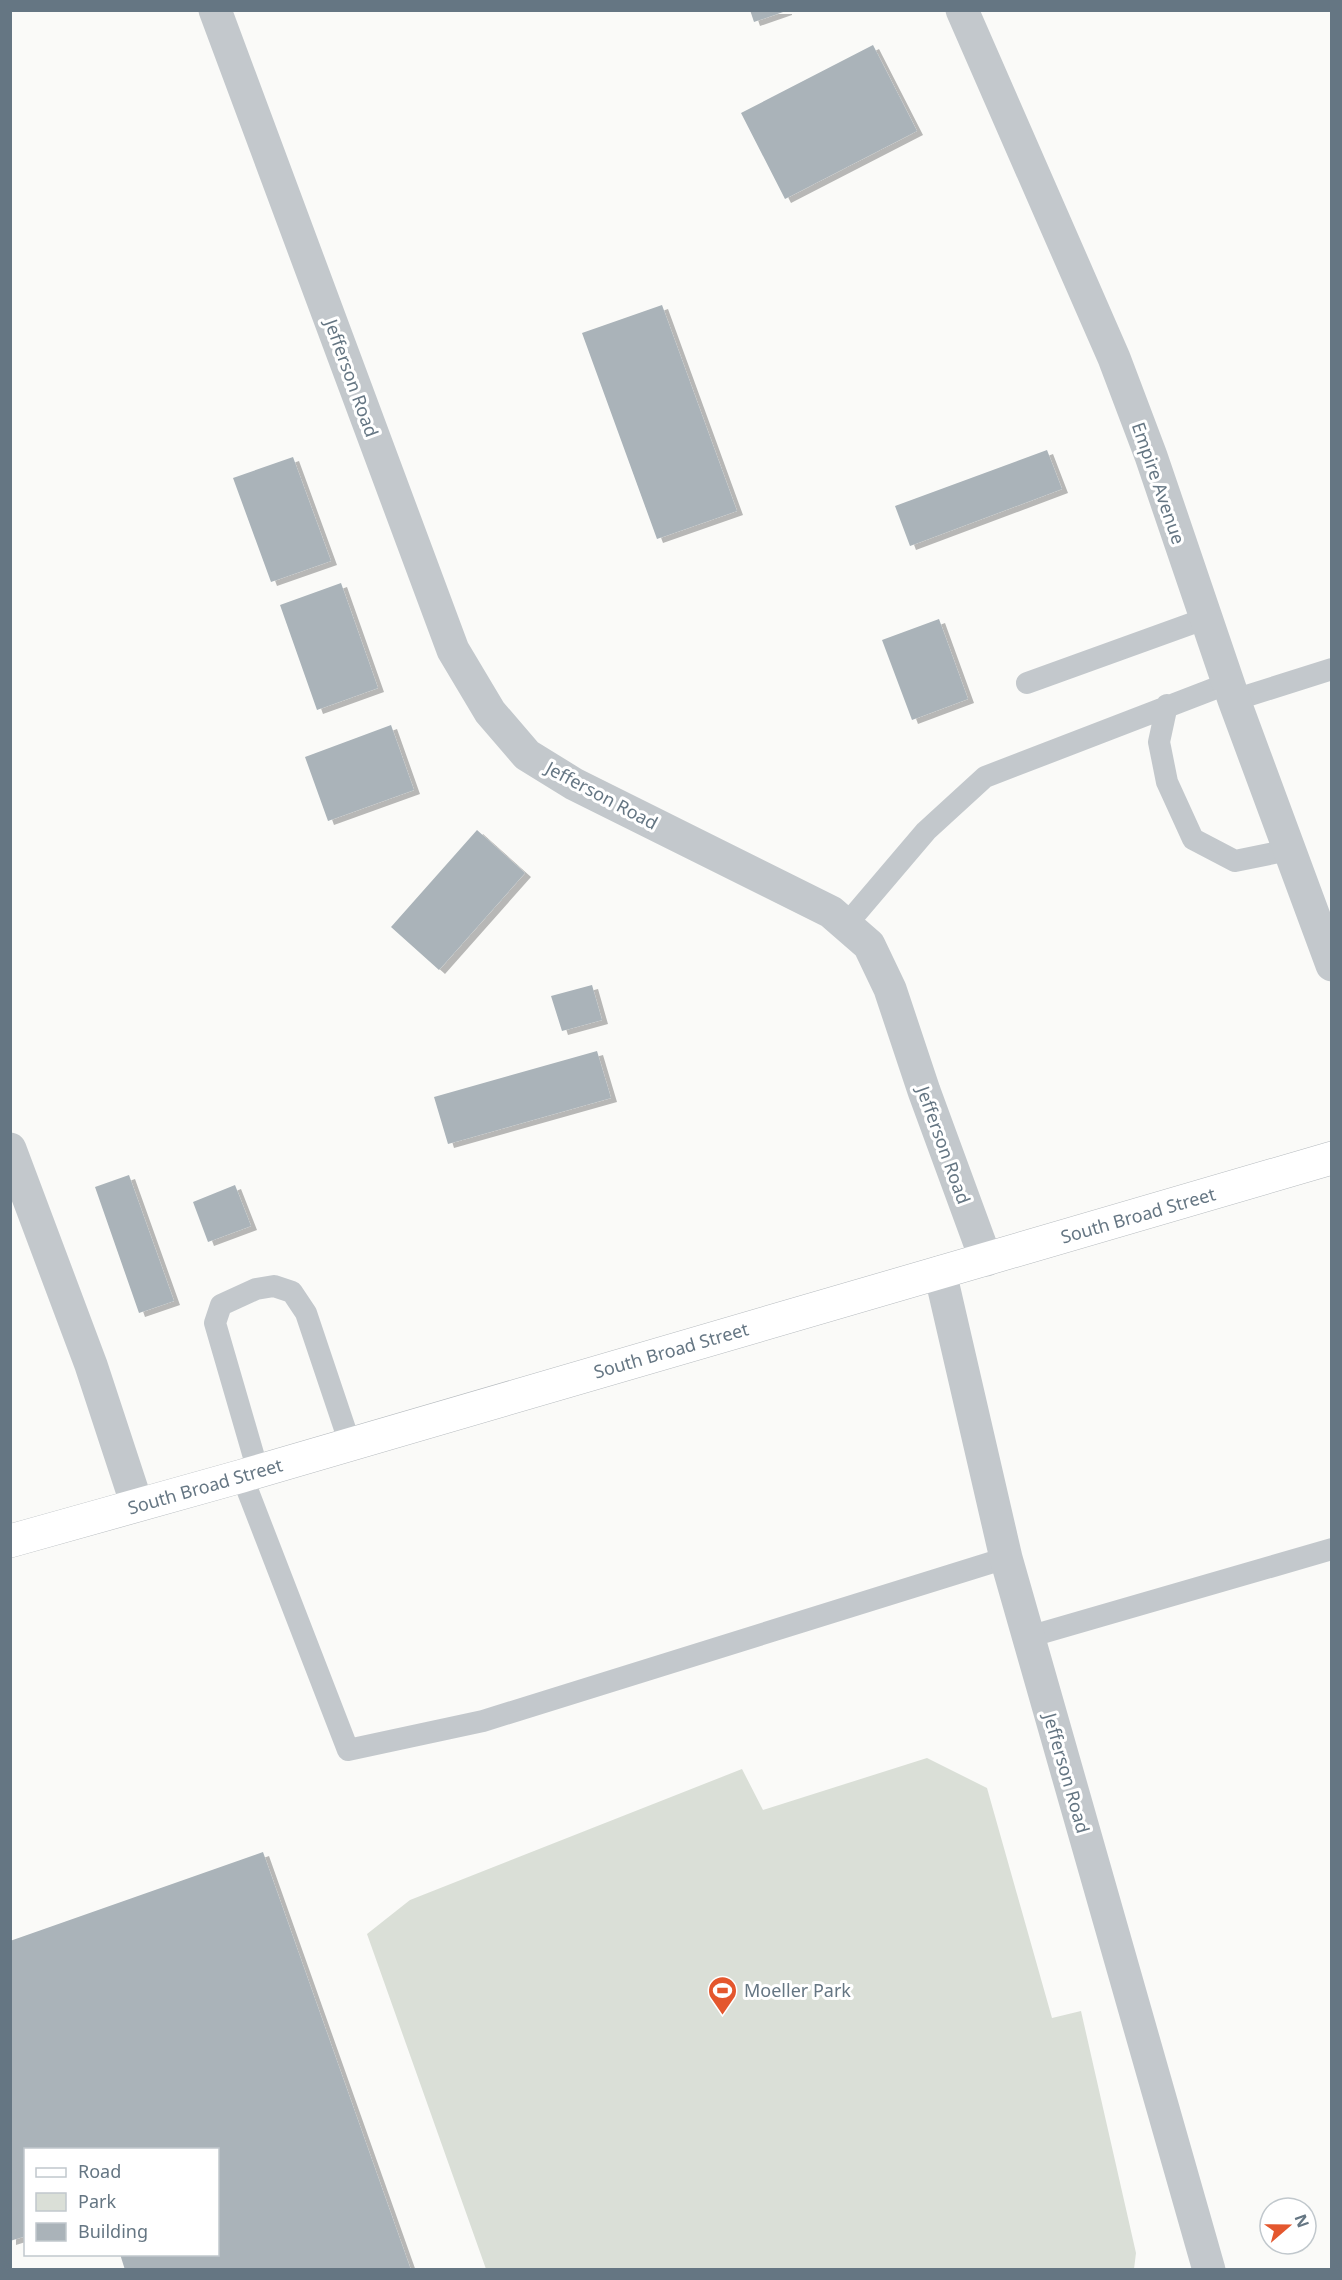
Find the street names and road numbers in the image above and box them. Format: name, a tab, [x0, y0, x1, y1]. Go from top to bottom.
street label: Jefferson Road	[319, 314, 384, 440]
street label: Empire Avenue	[1127, 419, 1191, 547]
street label: Jefferson Road	[540, 754, 662, 835]
street label: Jefferson Road	[911, 1081, 976, 1207]
street label: South Broad Street	[1058, 1181, 1219, 1249]
street label: South Broad Street	[591, 1316, 752, 1384]
street label: South Broad Street	[125, 1452, 286, 1520]
street label: Jefferson Road	[1038, 1708, 1096, 1836]

